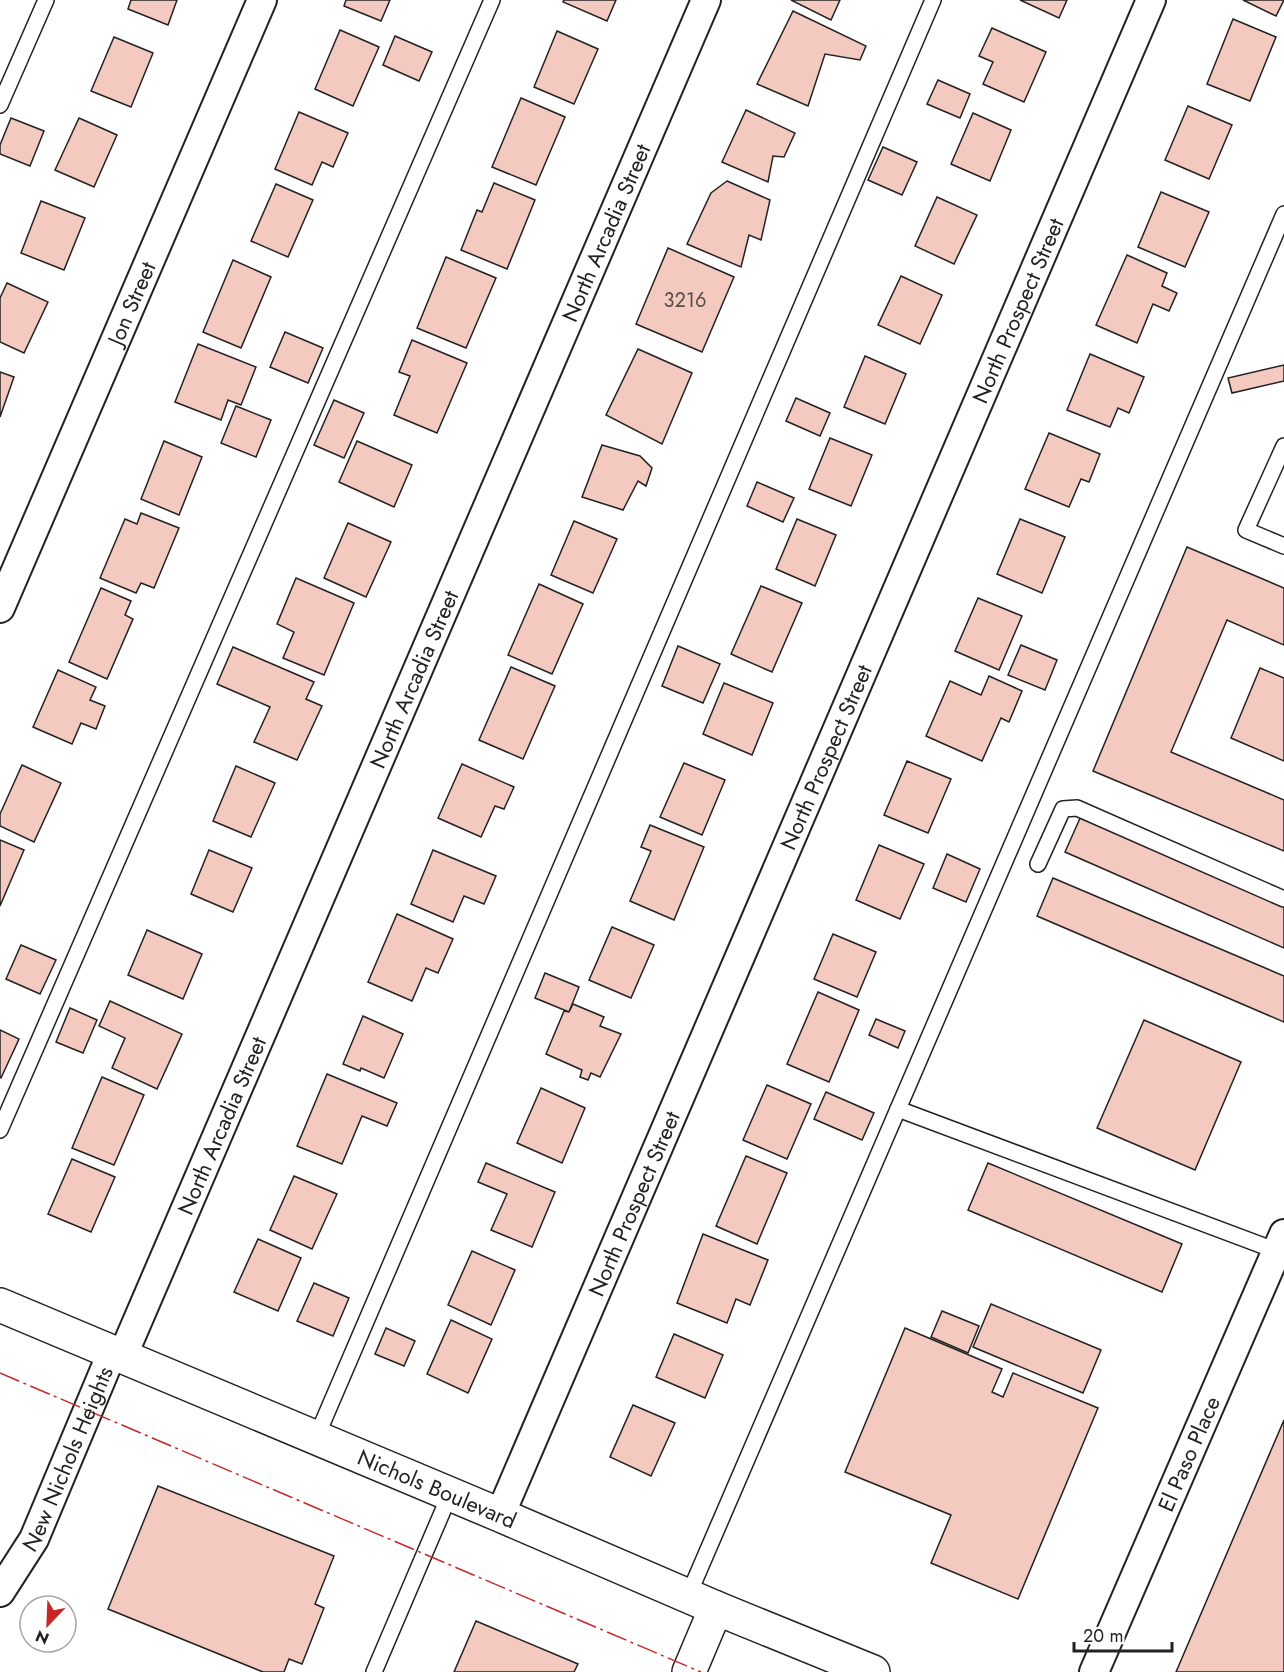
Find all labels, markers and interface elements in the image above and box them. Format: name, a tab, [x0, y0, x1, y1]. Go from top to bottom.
street label: North Arcadia Street	[553, 138, 659, 327]
street label: North Prospect Street	[964, 212, 1072, 408]
street label: Jon Street	[98, 256, 164, 353]
house number: 3216	[664, 286, 706, 315]
street label: North Arcadia Street	[361, 584, 466, 773]
street label: North Prospect Street	[772, 659, 880, 855]
street label: North Arcadia Street	[169, 1031, 274, 1220]
street label: North Prospect Street	[580, 1105, 688, 1301]
street label: New Nichols Heights	[14, 1361, 121, 1558]
street label: El Paso Place	[1150, 1391, 1228, 1516]
street label: Nichols Boulevard	[353, 1441, 522, 1536]
north arrow	[18, 1594, 78, 1654]
scale bar	[1074, 1615, 1172, 1653]
text: 20 m	[1083, 1623, 1123, 1649]
text: N	[32, 1624, 53, 1650]

